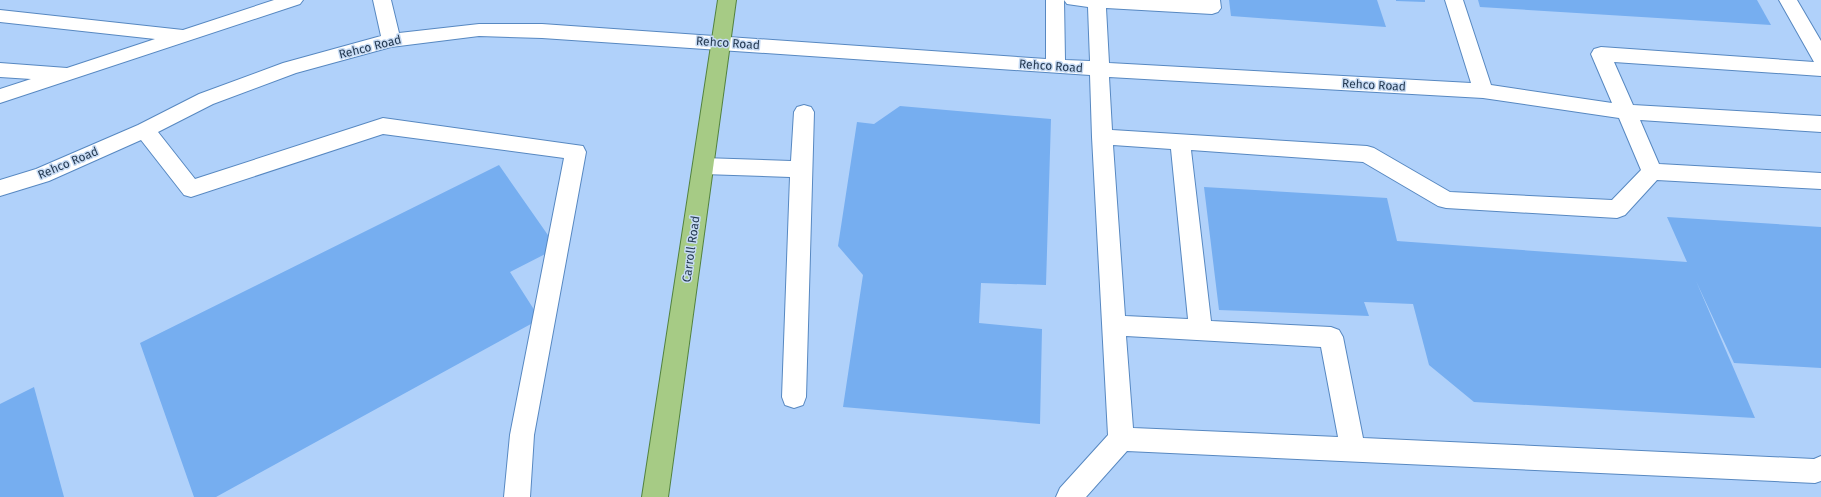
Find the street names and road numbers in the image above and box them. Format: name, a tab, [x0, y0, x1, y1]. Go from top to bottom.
street label: Rehco Road	[337, 32, 403, 62]
street label: Rehco Road	[696, 34, 760, 52]
street label: Rehco Road	[1019, 57, 1083, 75]
street label: Rehco Road	[1342, 76, 1406, 94]
street label: Rehco Road	[36, 144, 100, 182]
street label: Carroll Road	[679, 215, 703, 283]

